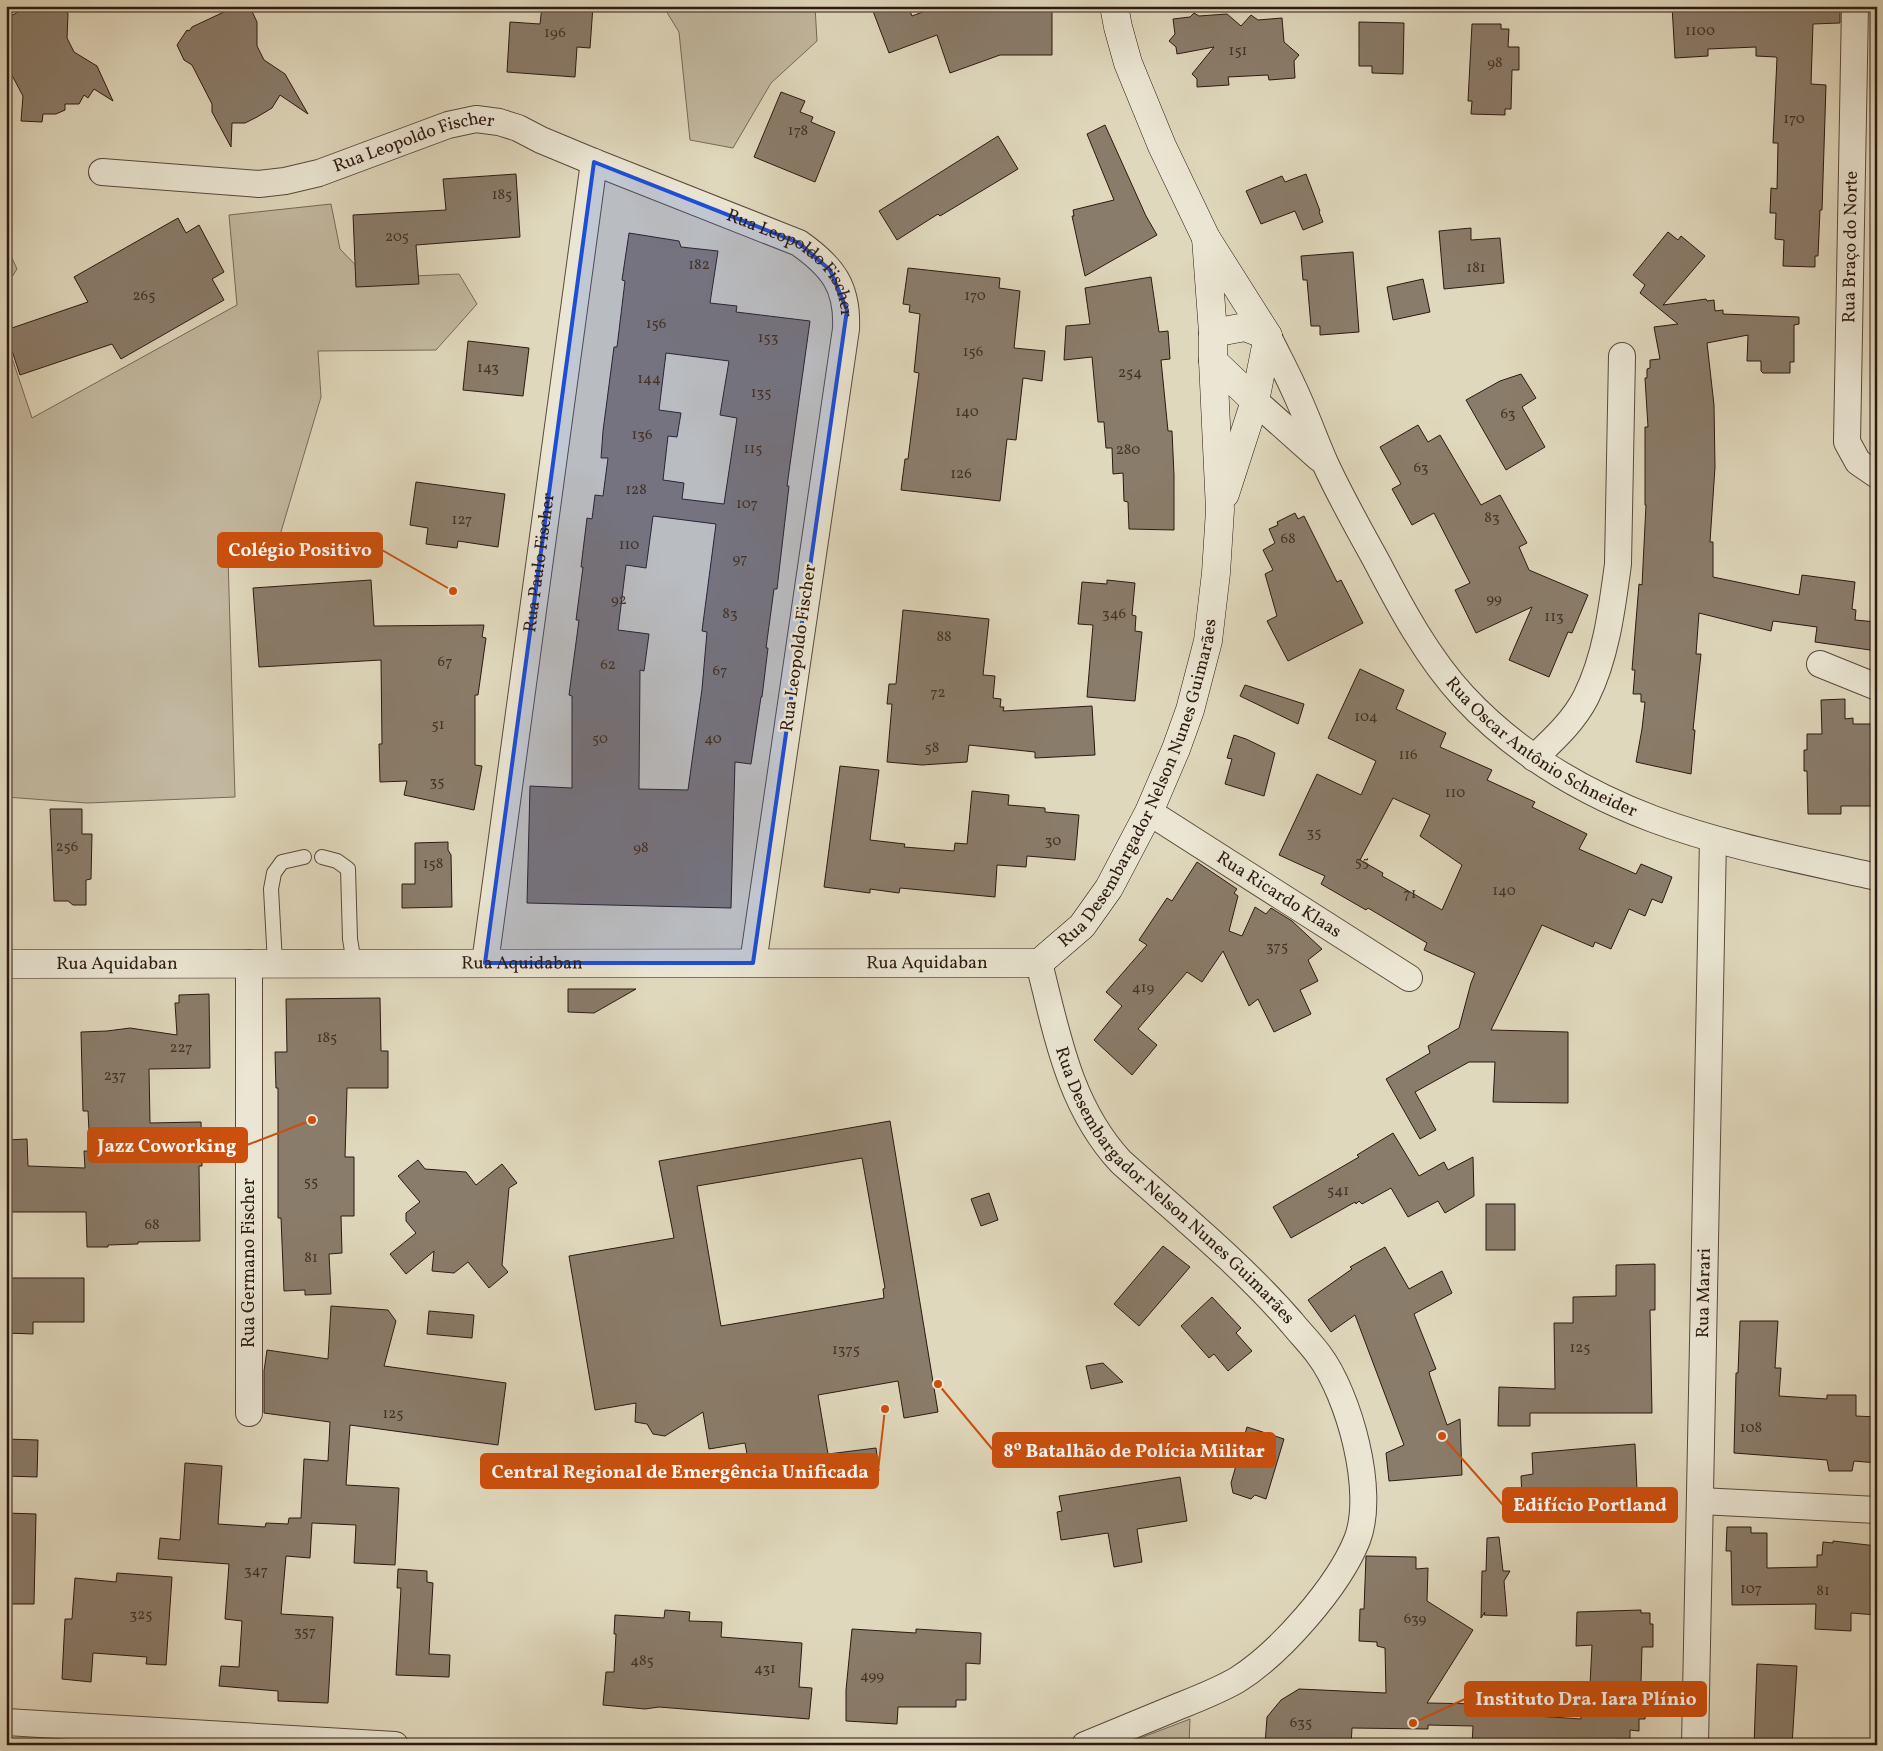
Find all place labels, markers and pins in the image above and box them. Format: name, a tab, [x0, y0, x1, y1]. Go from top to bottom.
callout: Colégio Positivo	[218, 533, 382, 567]
callout: Jazz Coworking	[88, 1128, 247, 1162]
callout: 8º Batalhão de Polícia Militar	[993, 1433, 1275, 1467]
callout: Central Regional de Emergência Unificada	[481, 1454, 878, 1488]
callout: Edifício Portland	[1503, 1488, 1677, 1522]
callout: Instituto Dra. Iara Plínio	[1465, 1682, 1706, 1716]

